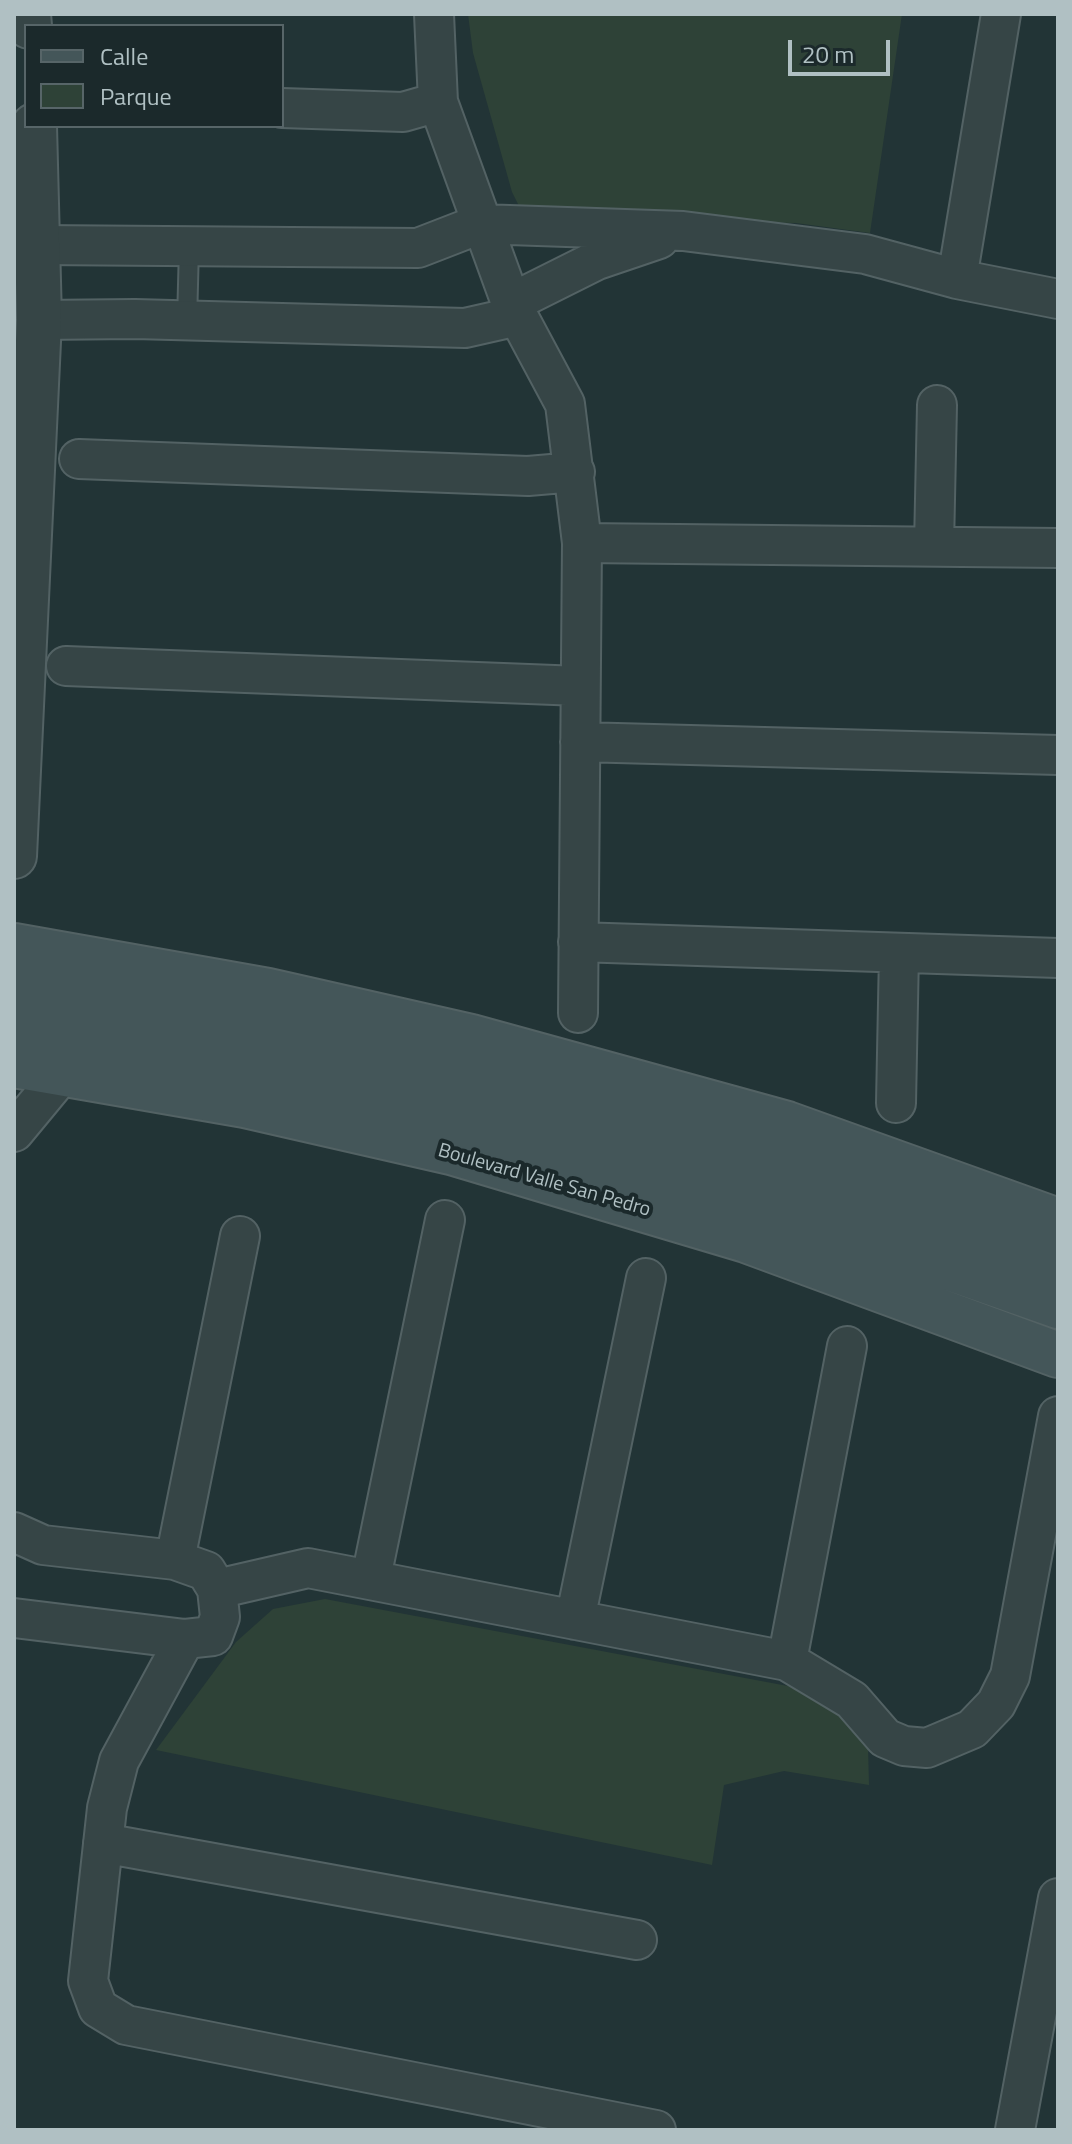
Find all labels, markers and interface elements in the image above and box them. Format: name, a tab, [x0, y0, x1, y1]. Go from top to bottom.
legend	[24, 24, 284, 128]
scale bar	[792, 24, 894, 74]
text: 20 m	[802, 36, 854, 72]
text: Calle	[100, 38, 148, 74]
text: Parque	[100, 78, 172, 114]
street label: Boulevard Valle San Pedro	[435, 1139, 653, 1223]

